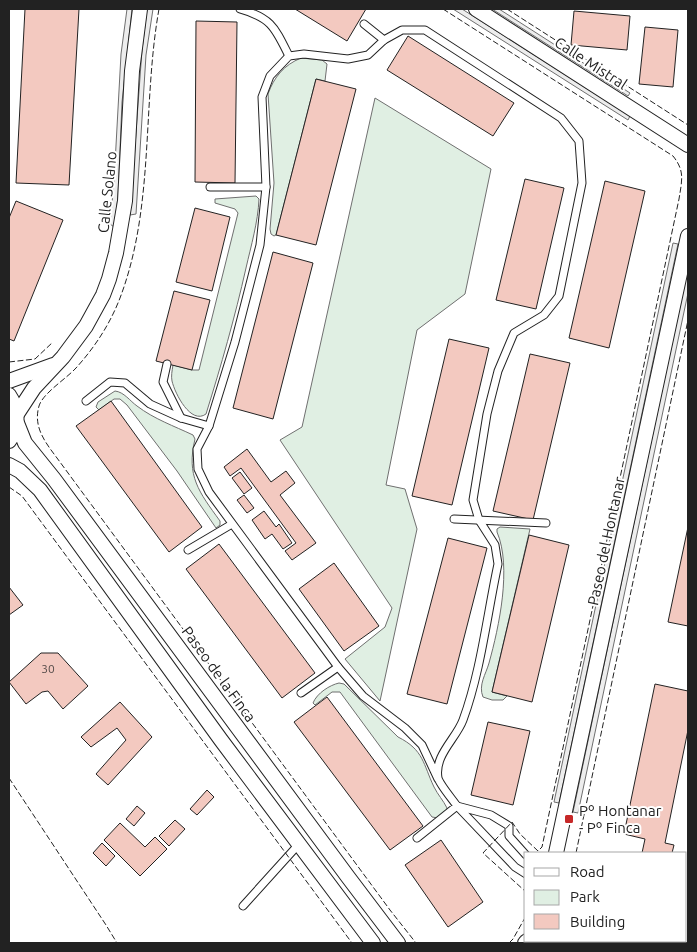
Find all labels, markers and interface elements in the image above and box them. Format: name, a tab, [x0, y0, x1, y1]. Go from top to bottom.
street label: Calle Mistral	[552, 33, 630, 93]
street label: Calle Solano	[94, 150, 120, 234]
street label: Paseo del Hontanar	[584, 475, 628, 607]
street label: Paseo de la Finca	[179, 623, 259, 725]
house number: 30	[41, 662, 55, 675]
place label: Pº Hontanar - Pº Finca	[579, 802, 662, 836]
marker: Pº Hontanar - Pº Finca	[563, 813, 575, 825]
legend	[524, 852, 687, 942]
text: Road	[570, 863, 605, 880]
text: Park	[570, 888, 600, 905]
text: Building	[570, 913, 625, 930]

